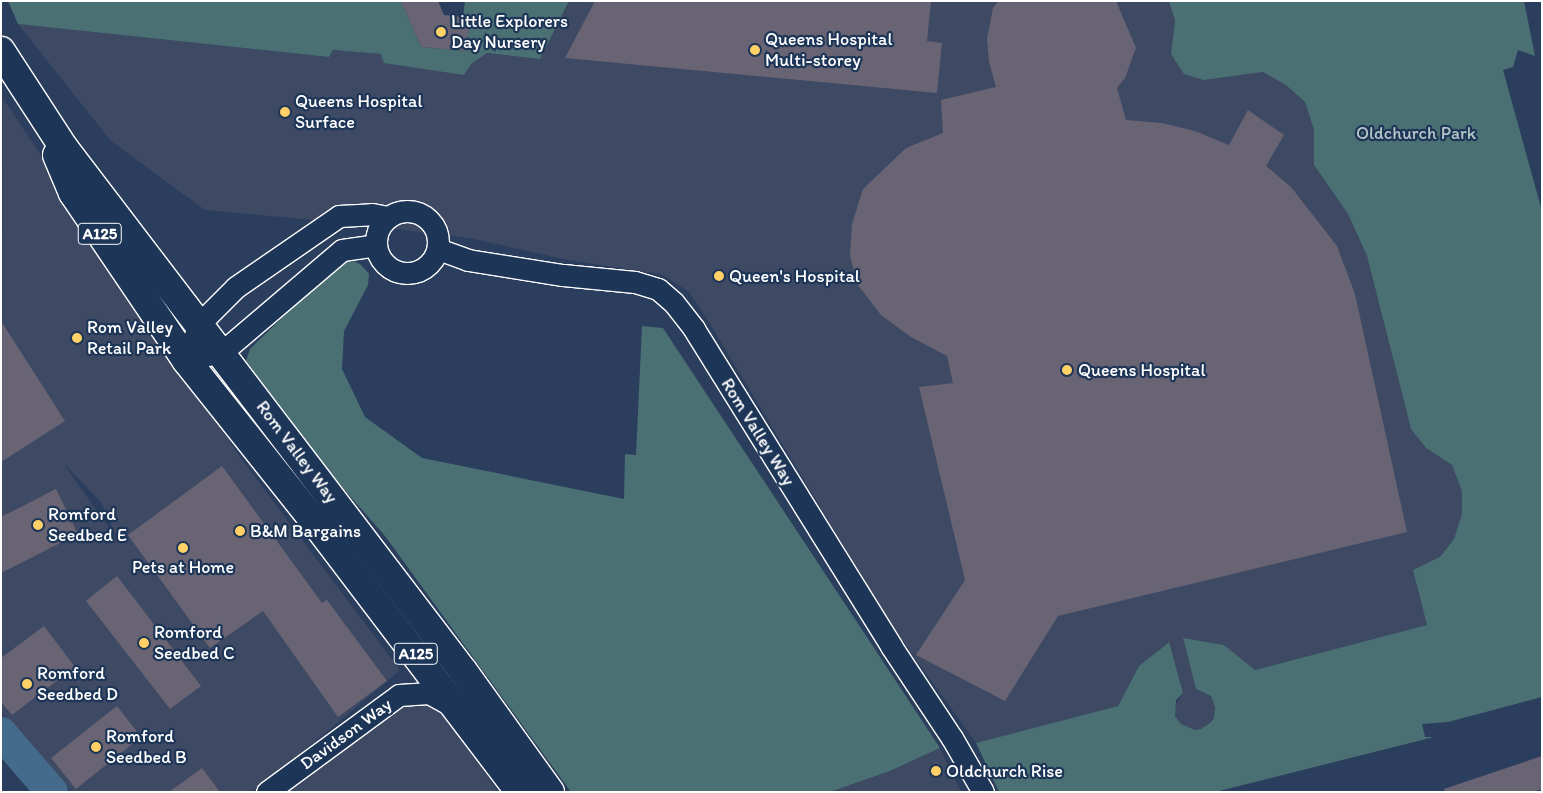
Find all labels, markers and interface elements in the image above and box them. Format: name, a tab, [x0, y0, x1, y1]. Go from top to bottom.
place label: Little Explorers Day Nursery	[451, 11, 568, 54]
marker: Little Explorers Day Nursery	[435, 26, 447, 38]
place label: Queens Hospital Multi-storey	[765, 29, 892, 72]
marker: Queens Hospital Multi-storey	[749, 44, 761, 56]
place label: Queens Hospital Surface	[295, 91, 422, 134]
marker: Queens Hospital Surface	[279, 106, 291, 118]
park label: Oldchurch Park	[1356, 122, 1476, 144]
road number: A125	[78, 220, 122, 248]
place label: Queen's Hospital	[729, 265, 859, 287]
marker: Queen's Hospital	[713, 270, 725, 282]
place label: Rom Valley Retail Park	[87, 317, 173, 359]
marker: Rom Valley Retail Park	[71, 332, 83, 344]
place label: Queens Hospital	[1078, 359, 1205, 381]
marker: Queens Hospital	[1060, 363, 1074, 377]
street label: Rom Valley Way	[716, 374, 800, 490]
street label: Rom Valley Way	[252, 397, 342, 507]
place label: Romford Seedbed E	[48, 504, 127, 546]
marker: Romford Seedbed E	[32, 519, 44, 531]
place label: B&M Bargains	[250, 520, 361, 542]
marker: B&M Bargains	[234, 525, 246, 537]
marker: Pets at Home	[177, 542, 189, 554]
place label: Pets at Home	[132, 556, 234, 578]
place label: Romford Seedbed C	[154, 622, 235, 664]
marker: Romford Seedbed C	[138, 637, 150, 649]
road number: A125	[394, 641, 438, 668]
place label: Romford Seedbed D	[37, 663, 118, 706]
marker: Romford Seedbed D	[21, 678, 33, 690]
street label: Davidson Way	[296, 694, 396, 774]
place label: Romford Seedbed B	[106, 726, 187, 769]
marker: Romford Seedbed B	[90, 741, 102, 753]
place label: Oldchurch Rise	[946, 760, 1063, 782]
marker: Oldchurch Rise	[930, 765, 942, 777]

